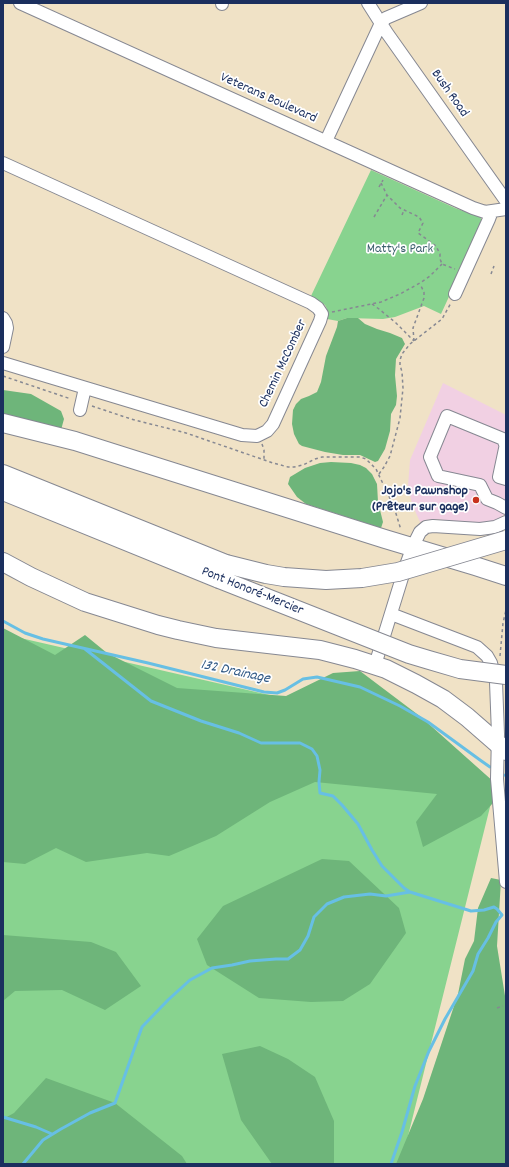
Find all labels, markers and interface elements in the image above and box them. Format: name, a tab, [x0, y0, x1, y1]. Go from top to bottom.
street label: Bush Road	[427, 67, 471, 121]
street label: Veterans Boulevard	[217, 70, 319, 128]
park label: Matty's Park	[367, 242, 433, 258]
street label: Chemin McComber	[256, 317, 312, 411]
place label: Jojo's Pawnshop (Prêteur sur gage)	[372, 484, 468, 516]
marker: Jojo's Pawnshop (Prêteur sur gage)	[471, 495, 481, 505]
street label: Pont Honoré-Mercier	[198, 564, 306, 620]
water label: 132 Drainage	[199, 657, 271, 689]

